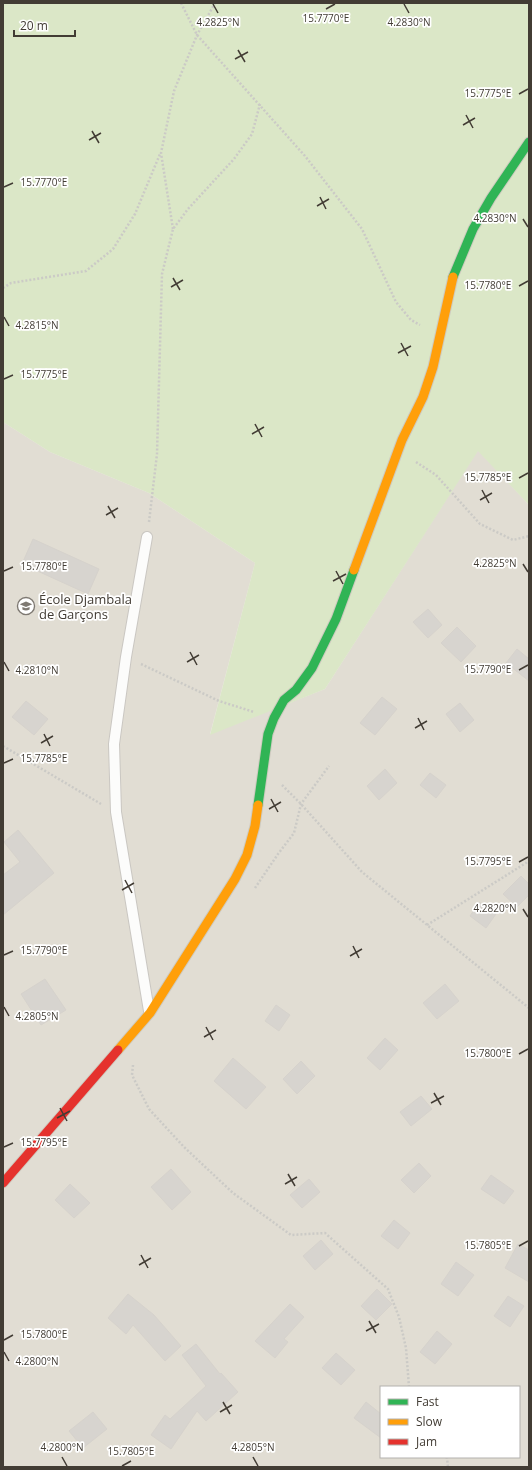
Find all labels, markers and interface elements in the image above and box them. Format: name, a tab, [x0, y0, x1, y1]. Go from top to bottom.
text: 15.7770°E	[303, 11, 349, 25]
scale bar	[14, 12, 75, 38]
text: 4.2825°N	[196, 15, 240, 29]
text: 4.2830°N	[387, 15, 431, 29]
text: 20 m	[20, 17, 48, 34]
text: 15.7775°E	[465, 86, 511, 100]
text: 15.7770°E	[21, 175, 67, 189]
text: 4.2830°N	[473, 211, 517, 225]
text: 15.7780°E	[465, 278, 511, 292]
text: 4.2815°N	[15, 318, 59, 332]
text: 15.7775°E	[21, 367, 67, 381]
text: 15.7785°E	[465, 470, 511, 484]
text: 4.2825°N	[473, 556, 517, 570]
text: 15.7780°E	[21, 559, 67, 573]
place label: École Djambala de Garçons	[39, 590, 132, 623]
school or university icon: École Djambala de Garçons	[16, 596, 36, 616]
text: 15.7790°E	[465, 662, 511, 676]
text: 4.2810°N	[15, 663, 59, 677]
text: 15.7785°E	[21, 751, 67, 765]
text: 15.7795°E	[465, 854, 511, 868]
text: 4.2820°N	[473, 901, 517, 915]
text: 15.7790°E	[21, 943, 67, 957]
text: 4.2805°N	[15, 1009, 59, 1023]
text: 15.7800°E	[465, 1046, 511, 1060]
text: 15.7795°E	[21, 1135, 67, 1149]
text: 15.7805°E	[465, 1238, 511, 1252]
text: 15.7800°E	[21, 1327, 67, 1341]
text: 4.2800°N	[15, 1354, 59, 1368]
legend	[380, 1386, 520, 1458]
text: Fast	[416, 1393, 439, 1410]
text: Slow	[416, 1413, 443, 1430]
text: Jam	[415, 1433, 437, 1450]
text: 4.2800°N	[40, 1440, 84, 1454]
text: 4.2805°N	[231, 1440, 275, 1454]
text: 15.7805°E	[108, 1444, 154, 1458]

